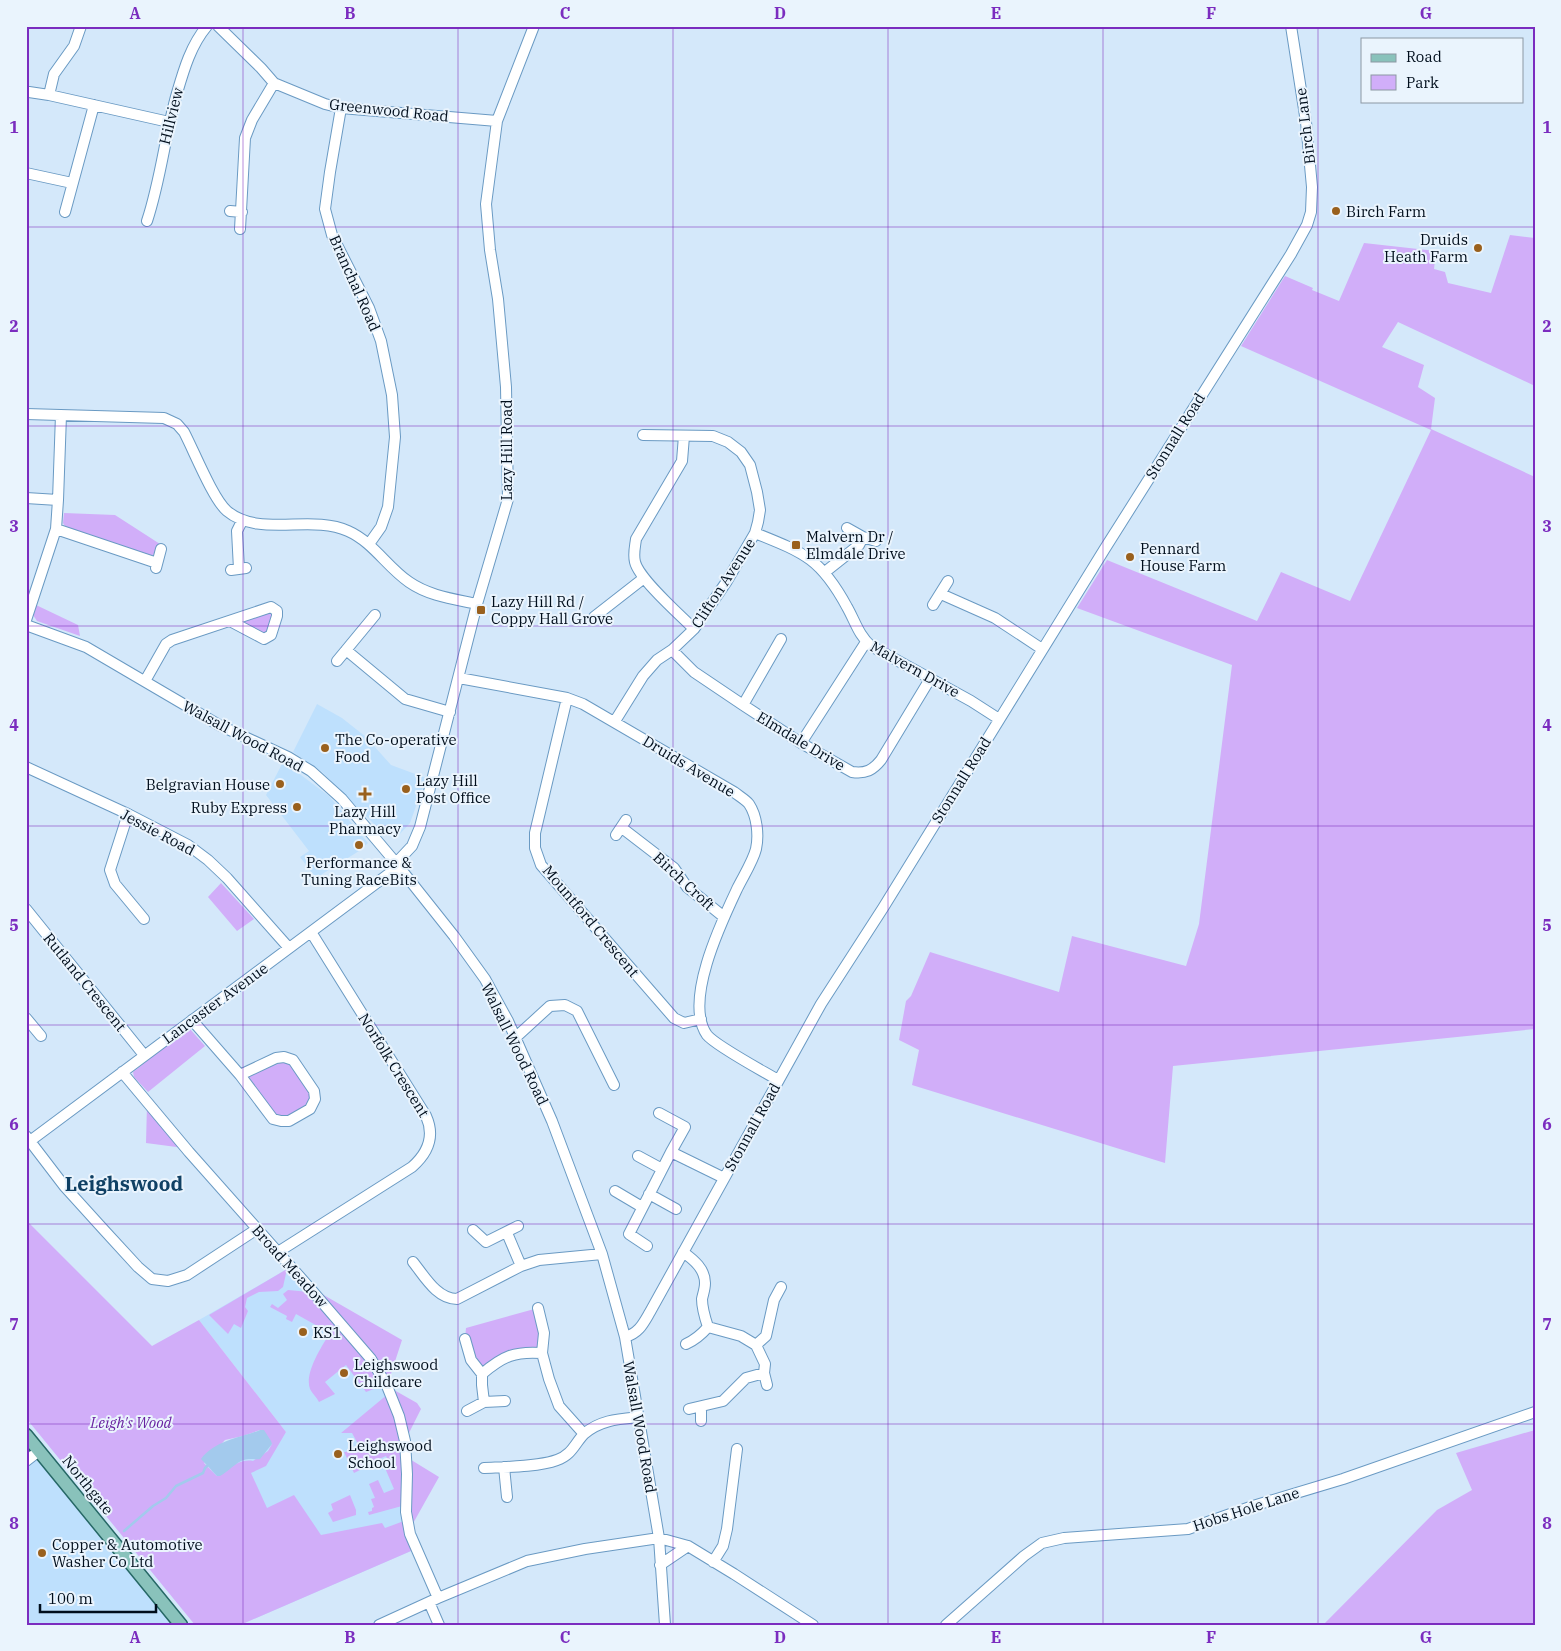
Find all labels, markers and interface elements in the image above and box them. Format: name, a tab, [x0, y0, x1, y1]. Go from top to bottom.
text: A	[129, 3, 141, 23]
text: B	[344, 3, 356, 23]
text: C	[560, 3, 570, 23]
text: D	[774, 3, 786, 23]
text: E	[991, 3, 1001, 23]
text: F	[1206, 3, 1216, 23]
text: G	[1420, 3, 1432, 23]
legend	[1361, 38, 1524, 102]
text: Road	[1406, 47, 1442, 66]
text: Park	[1406, 73, 1439, 92]
street label: Hillview	[155, 85, 187, 146]
street label: Birch Lane	[1291, 87, 1319, 165]
street label: Greenwood Road	[328, 94, 450, 126]
text: 1	[9, 117, 19, 137]
text: 1	[1542, 117, 1552, 137]
place label: Birch Farm	[1346, 202, 1426, 221]
marker: Birch Farm	[1330, 205, 1342, 217]
place label: Druids Heath Farm	[1384, 230, 1468, 266]
street label: Branchal Road	[325, 232, 385, 334]
marker: Druids Heath Farm	[1472, 242, 1484, 254]
text: 2	[9, 316, 19, 336]
text: 2	[1542, 316, 1552, 336]
street label: Stonnall Road	[1141, 389, 1209, 483]
street label: Lazy Hill Road	[497, 400, 516, 501]
text: 3	[9, 516, 19, 536]
text: 3	[1542, 516, 1552, 536]
place label: Malvern Dr / Elmdale Drive	[806, 527, 906, 563]
street label: Clifton Avenue	[687, 534, 759, 632]
marker: Malvern Dr / Elmdale Drive	[790, 539, 802, 551]
place label: Pennard House Farm	[1140, 539, 1226, 575]
marker: Pennard House Farm	[1124, 551, 1136, 563]
place label: Lazy Hill Rd / Coppy Hall Grove	[491, 592, 613, 628]
marker: Lazy Hill Rd / Coppy Hall Grove	[475, 604, 487, 616]
street label: Malvern Drive	[867, 637, 963, 701]
street label: Walsall Wood Road	[179, 696, 307, 776]
street label: Elmdale Drive	[753, 707, 849, 775]
text: 4	[9, 715, 19, 735]
text: 4	[1542, 715, 1552, 735]
place label: The Co-operative Food	[335, 730, 457, 766]
street label: Druids Avenue	[639, 731, 739, 801]
street label: Stonnall Road	[927, 733, 995, 827]
marker: The Co-operative Food	[319, 742, 331, 754]
place label: Lazy Hill Post Office	[416, 771, 491, 807]
place label: Belgravian House	[146, 775, 270, 794]
marker: Belgravian House	[274, 778, 286, 790]
marker: Lazy Hill Post Office	[400, 783, 412, 795]
marker: Lazy Hill Pharmacy	[359, 788, 371, 800]
place label: Ruby Express	[191, 798, 287, 817]
marker: Ruby Express	[291, 801, 303, 813]
place label: Lazy Hill Pharmacy	[329, 802, 401, 838]
street label: Jessie Road	[118, 805, 198, 859]
marker: Performance & Tuning RaceBits	[353, 839, 365, 851]
street label: Birch Croft	[649, 848, 719, 914]
place label: Performance & Tuning RaceBits	[301, 853, 417, 889]
street label: Mountford Crescent	[539, 861, 643, 981]
text: 5	[9, 915, 19, 935]
text: 5	[1542, 915, 1552, 935]
street label: Rutland Crescent	[39, 929, 131, 1035]
street label: Lancaster Avenue	[158, 958, 272, 1048]
street label: Walsall Wood Road	[477, 980, 553, 1108]
street label: Norfolk Crescent	[354, 1009, 434, 1121]
street label: Stonnall Road	[720, 1079, 784, 1175]
text: 6	[9, 1114, 19, 1134]
text: 6	[1542, 1114, 1552, 1134]
district label: Leighswood	[65, 1170, 184, 1197]
street label: Broad Meadow	[248, 1221, 332, 1312]
text: 7	[9, 1314, 19, 1334]
text: 7	[1542, 1314, 1552, 1334]
place label: KS1	[313, 1323, 341, 1342]
marker: KS1	[297, 1326, 309, 1338]
place label: Leighswood Childcare	[354, 1355, 438, 1391]
street label: Walsall Wood Road	[619, 1359, 661, 1495]
marker: Leighswood Childcare	[338, 1367, 350, 1379]
park label: Leigh's Wood	[89, 1413, 173, 1432]
place label: Leighswood School	[348, 1436, 432, 1472]
marker: Leighswood School	[332, 1448, 344, 1460]
street label: Northgate	[58, 1451, 118, 1519]
street label: Hobs Hole Lane	[1190, 1483, 1302, 1535]
text: 8	[9, 1513, 19, 1533]
text: 8	[1542, 1513, 1552, 1533]
place label: Copper & Automotive Washer Co Ltd	[52, 1535, 203, 1571]
marker: Copper & Automotive Washer Co Ltd	[36, 1547, 48, 1559]
scale bar	[40, 1581, 156, 1613]
text: 100 m	[48, 1589, 93, 1608]
text: A	[129, 1627, 141, 1647]
text: B	[344, 1627, 356, 1647]
text: C	[560, 1627, 570, 1647]
text: D	[774, 1627, 786, 1647]
text: E	[991, 1627, 1001, 1647]
text: F	[1206, 1627, 1216, 1647]
text: G	[1420, 1627, 1432, 1647]

